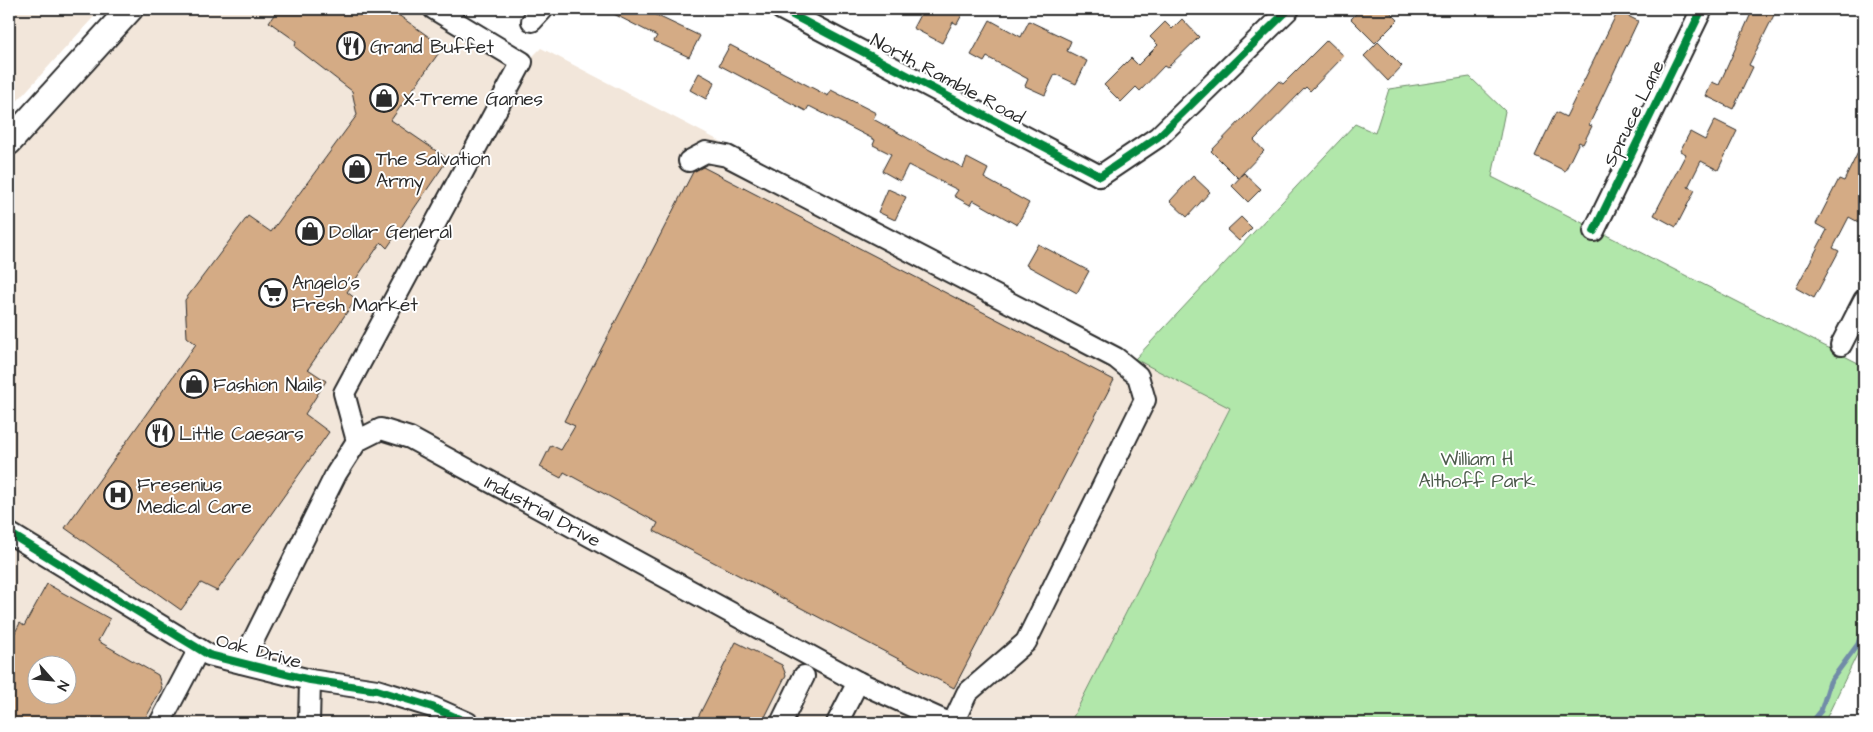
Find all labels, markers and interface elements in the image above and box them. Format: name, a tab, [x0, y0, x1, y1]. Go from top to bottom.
street label: North Ramble Road	[865, 27, 1029, 131]
restaurant icon: Grand Buffet	[336, 31, 366, 61]
place label: Grand Buffet	[370, 34, 494, 61]
street label: Spruce Lane	[1597, 56, 1672, 171]
shop icon: X-Treme Games	[369, 83, 399, 113]
place label: X-Treme Games	[403, 86, 543, 113]
place label: The Salvation Army	[376, 146, 490, 196]
shop icon: The Salvation Army	[342, 154, 372, 184]
shop icon: Dollar General	[295, 216, 325, 246]
place label: Dollar General	[329, 219, 452, 246]
place label: Angelo's Fresh Market	[292, 270, 418, 319]
supermarket icon: Angelo's Fresh Market	[258, 278, 288, 308]
shop icon: Fashion Nails	[179, 369, 209, 399]
place label: Fashion Nails	[213, 372, 322, 399]
restaurant icon: Little Caesars	[145, 418, 175, 448]
place label: Little Caesars	[179, 421, 304, 448]
park label: William H Althoff Park	[1418, 446, 1536, 495]
street label: Industrial Drive	[480, 469, 605, 554]
place label: Fresenius Medical Care	[137, 472, 252, 521]
hospital icon: Fresenius Medical Care	[103, 480, 133, 510]
street label: Oak Drive	[213, 627, 304, 676]
north arrow	[28, 654, 78, 704]
text: N	[52, 677, 74, 694]

